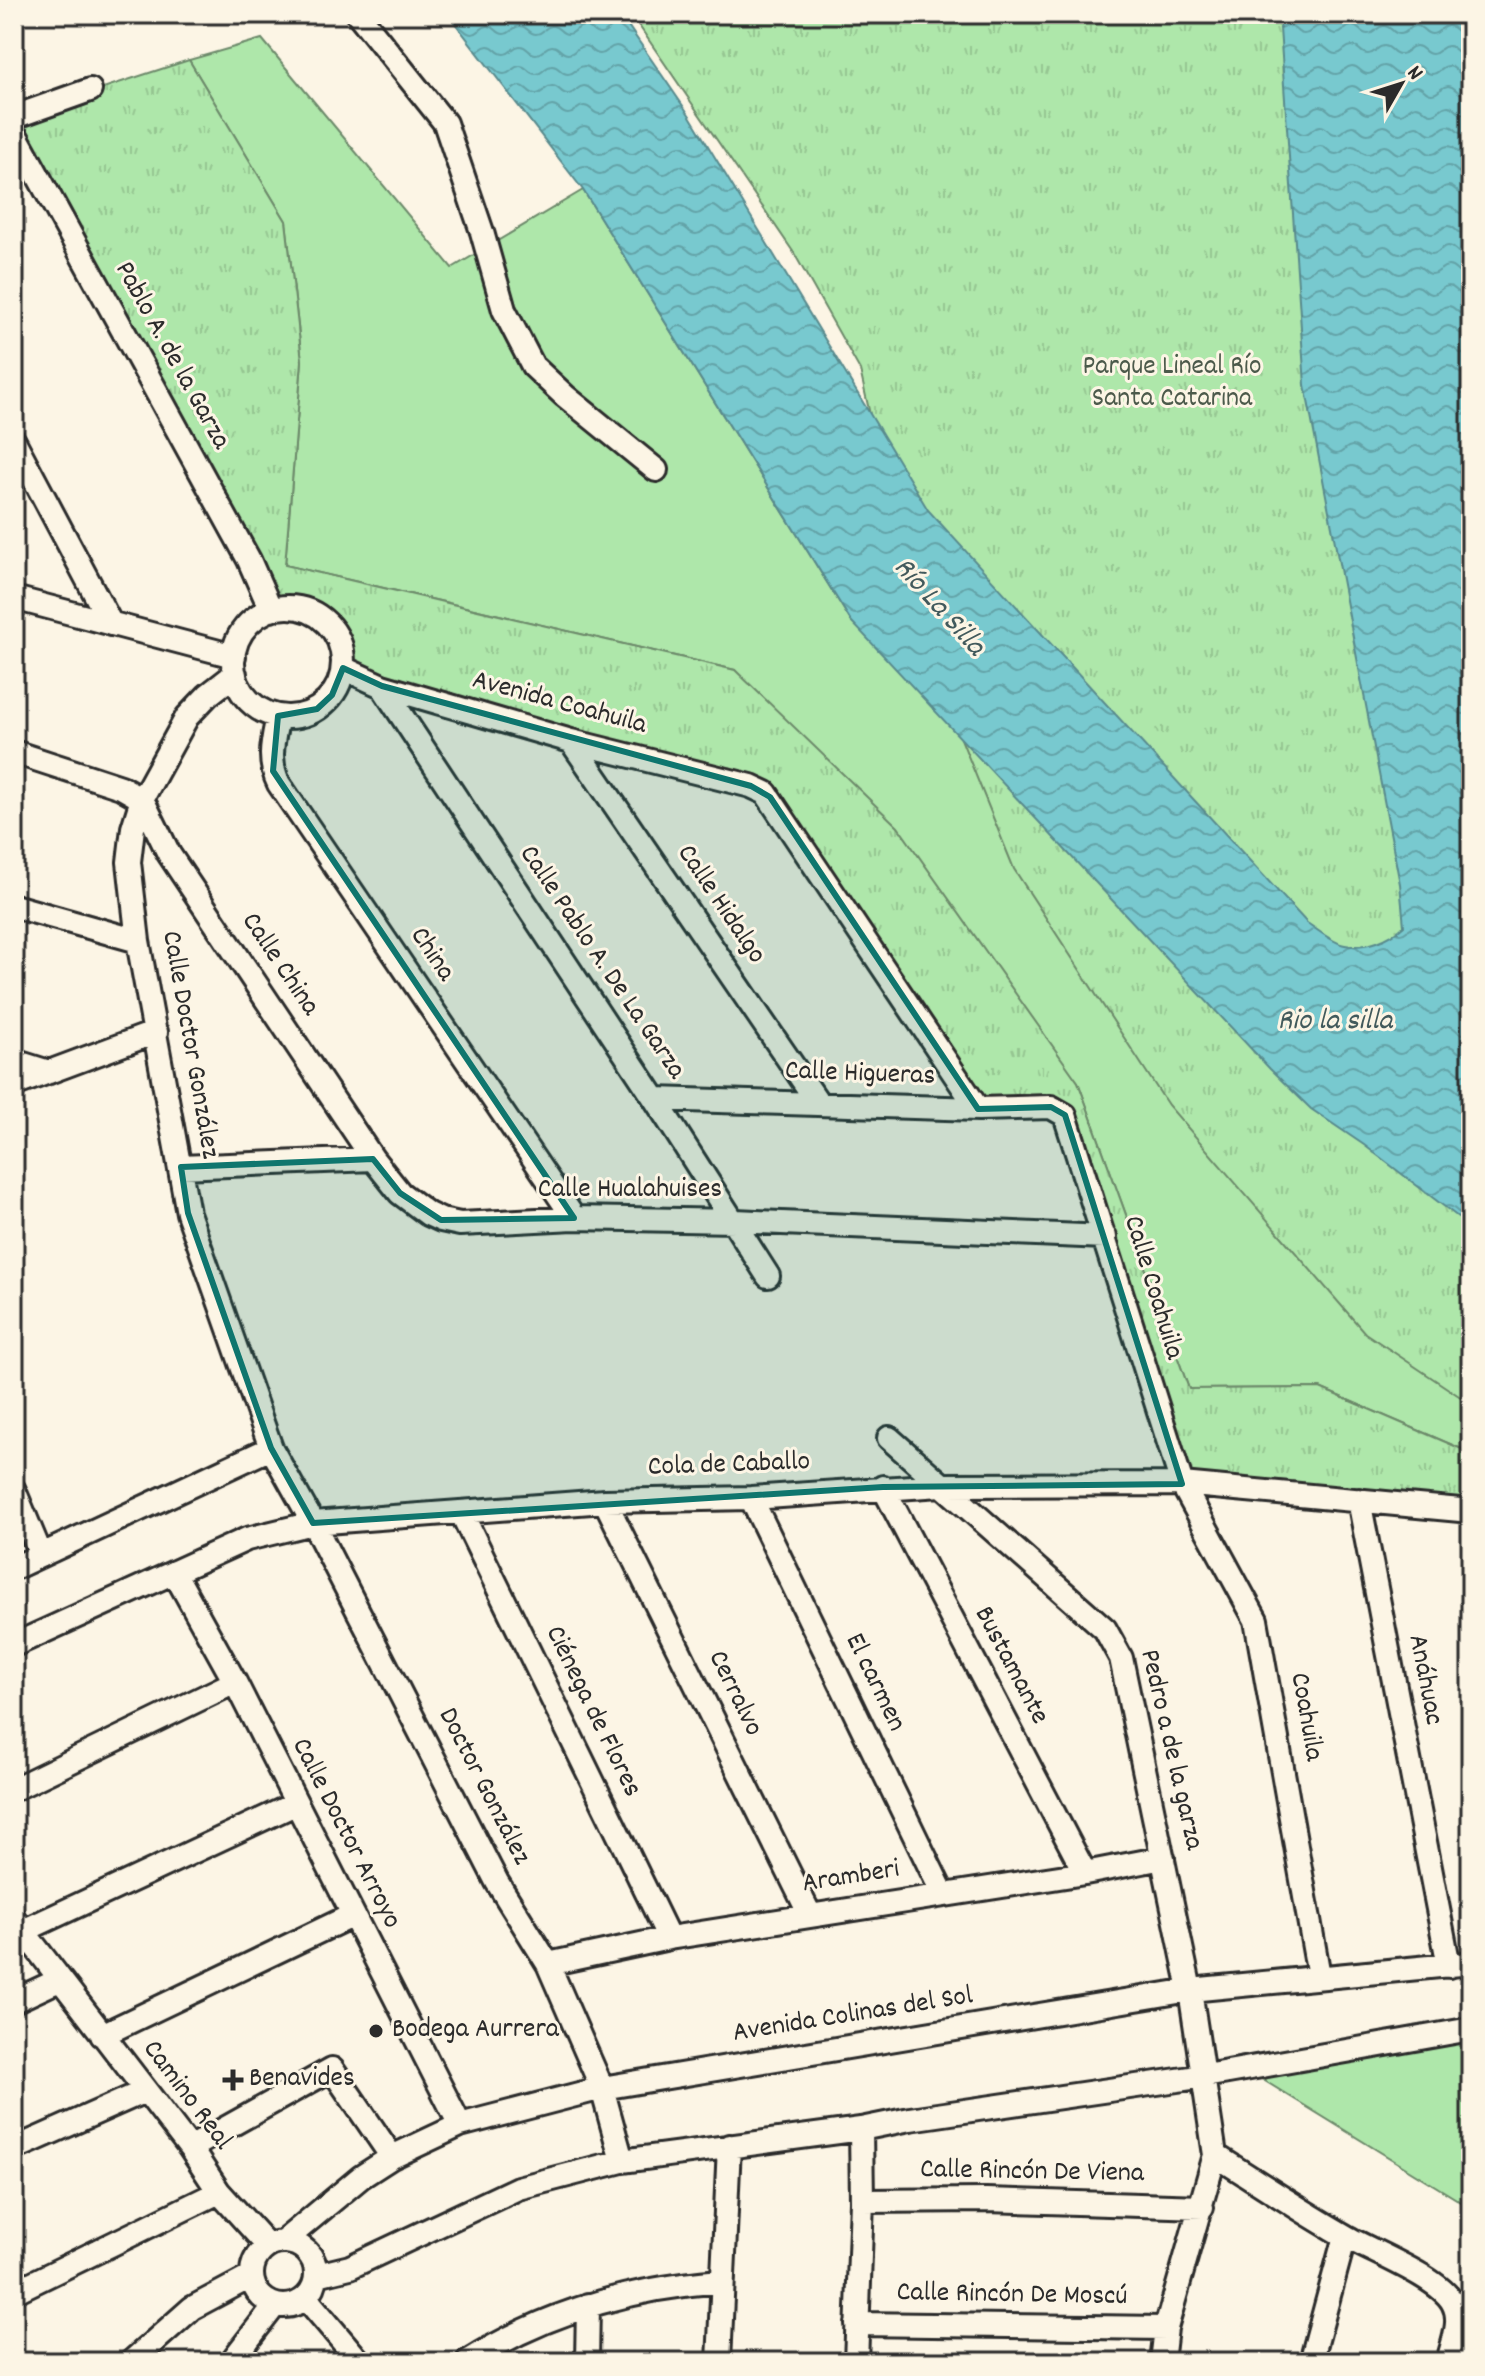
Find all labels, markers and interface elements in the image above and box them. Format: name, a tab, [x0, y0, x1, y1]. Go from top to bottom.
north arrow	[1361, 44, 1441, 124]
text: N	[1398, 60, 1429, 88]
street label: Pablo A. de la Garza	[103, 255, 240, 458]
park label: Parque Lineal Río Santa Catarina	[1083, 348, 1261, 420]
water label: Río La Silla	[882, 549, 996, 669]
street label: Avenida Coahuila	[467, 661, 652, 747]
street label: Calle Hidalgo	[665, 837, 775, 973]
street label: Calle Pablo A. De La Garza	[508, 838, 695, 1089]
street label: Calle China	[230, 905, 329, 1025]
street label: China	[398, 920, 464, 991]
street label: Calle Doctor González	[149, 928, 229, 1162]
water label: Rio la silla	[1278, 1001, 1394, 1044]
street label: Calle Higueras	[784, 1052, 936, 1098]
street label: Calle Hualahuises	[538, 1171, 722, 1211]
street label: Calle Coahuila	[1111, 1211, 1193, 1366]
street label: Cola de Caballo	[647, 1443, 811, 1489]
street label: Bustamante	[962, 1600, 1058, 1732]
street label: Ciénega de Flores	[533, 1620, 651, 1804]
street label: El carmen	[833, 1627, 915, 1739]
street label: Anáhuac	[1396, 1631, 1452, 1729]
street label: Cerralvo	[696, 1644, 772, 1744]
street label: Pedro a de la garza	[1127, 1646, 1213, 1855]
street label: Coahuila	[1278, 1670, 1333, 1765]
street label: Doctor González	[426, 1702, 540, 1873]
street label: Calle Doctor Arroyo	[280, 1732, 410, 1936]
street label: Aramberi	[799, 1851, 903, 1905]
street label: Avenida Colinas del Sol	[730, 1977, 976, 2055]
place label: Bodega Aurrera	[392, 2011, 560, 2051]
marker: Bodega Aurrera	[367, 2022, 385, 2040]
street label: Camino Real	[131, 2032, 241, 2160]
place label: Benavides	[249, 2060, 355, 2100]
marker: Benavides	[224, 2071, 242, 2089]
street label: Calle Rincón De Viena	[920, 2151, 1145, 2195]
street label: Calle Rincón De Moscú	[896, 2274, 1128, 2318]

